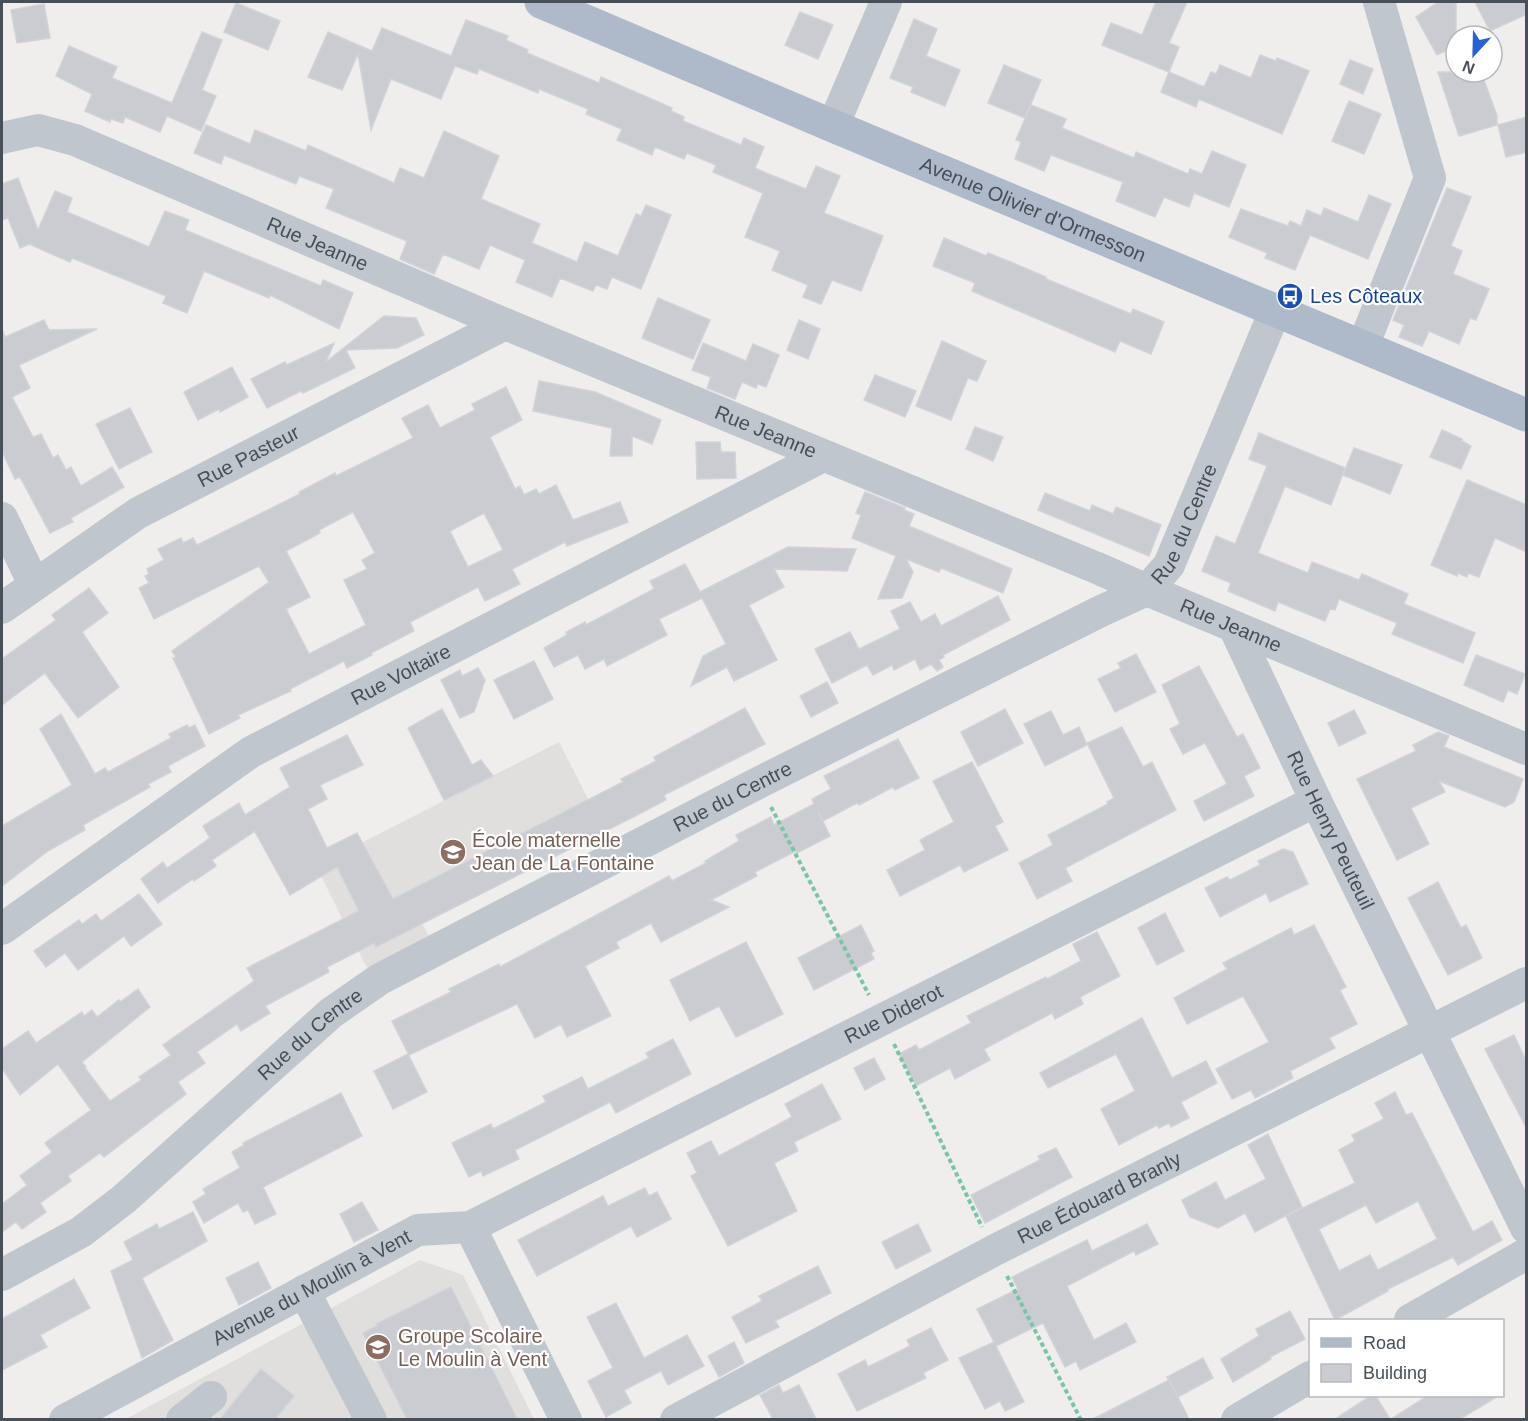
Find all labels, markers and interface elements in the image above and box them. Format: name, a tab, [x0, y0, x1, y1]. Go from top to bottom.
north arrow	[1444, 24, 1504, 84]
text: N	[1460, 57, 1477, 77]
street label: Avenue Olivier d'Ormesson	[917, 153, 1149, 266]
street label: Rue Jeanne	[264, 212, 371, 275]
bus stop icon: Les Côteaux	[1275, 281, 1305, 311]
place label: Les Côteaux	[1310, 285, 1422, 307]
street label: Rue Jeanne	[712, 401, 820, 462]
street label: Rue Pasteur	[194, 421, 303, 491]
street label: Rue du Centre	[1147, 461, 1221, 588]
street label: Rue Jeanne	[1177, 594, 1285, 656]
street label: Rue Voltaire	[347, 640, 454, 709]
street label: Rue Henry Peuteuil	[1283, 747, 1379, 913]
street label: Rue du Centre	[670, 757, 795, 836]
place label: École maternelle Jean de La Fontaine	[472, 829, 654, 874]
school or university icon: École maternelle Jean de La Fontaine	[438, 837, 468, 867]
street label: Rue Diderot	[841, 980, 946, 1048]
street label: Rue du Centre	[253, 984, 367, 1084]
street label: Rue Édouard Branly	[1014, 1147, 1185, 1248]
street label: Avenue du Moulin à Vent	[209, 1225, 415, 1350]
legend	[1309, 1319, 1504, 1397]
place label: Groupe Scolaire Le Moulin à Vent	[398, 1325, 547, 1370]
school or university icon: Groupe Scolaire Le Moulin à Vent	[363, 1332, 393, 1362]
text: Road	[1363, 1333, 1406, 1353]
text: Building	[1363, 1363, 1427, 1383]

